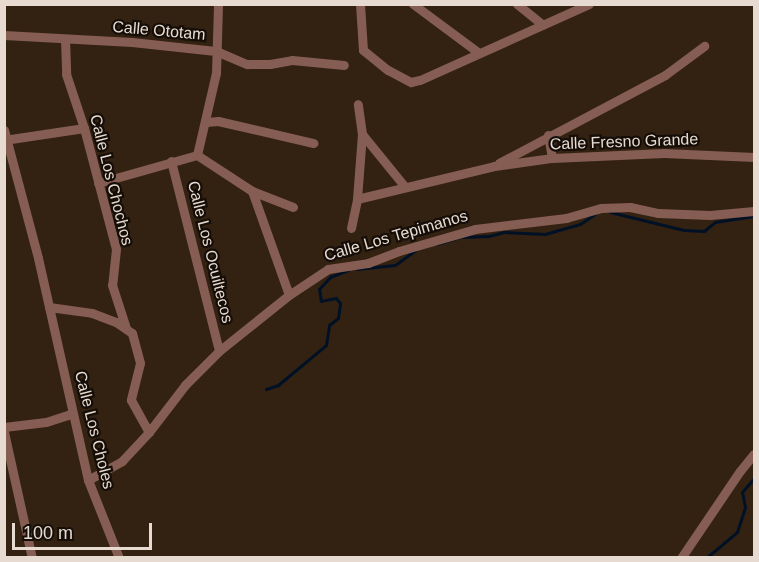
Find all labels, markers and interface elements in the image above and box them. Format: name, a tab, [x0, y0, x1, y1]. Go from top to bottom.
street label: Calle Ototam	[112, 17, 206, 45]
street label: Calle Los Chochos	[85, 113, 137, 247]
street label: Calle Fresno Grande	[549, 130, 699, 154]
street label: Calle Los Ocuiltecos	[183, 179, 237, 325]
street label: Calle Los Tepimanos	[322, 206, 470, 266]
street label: Calle Los Choles	[70, 369, 118, 491]
scale bar	[15, 511, 154, 549]
text: 100 m	[23, 523, 73, 543]

